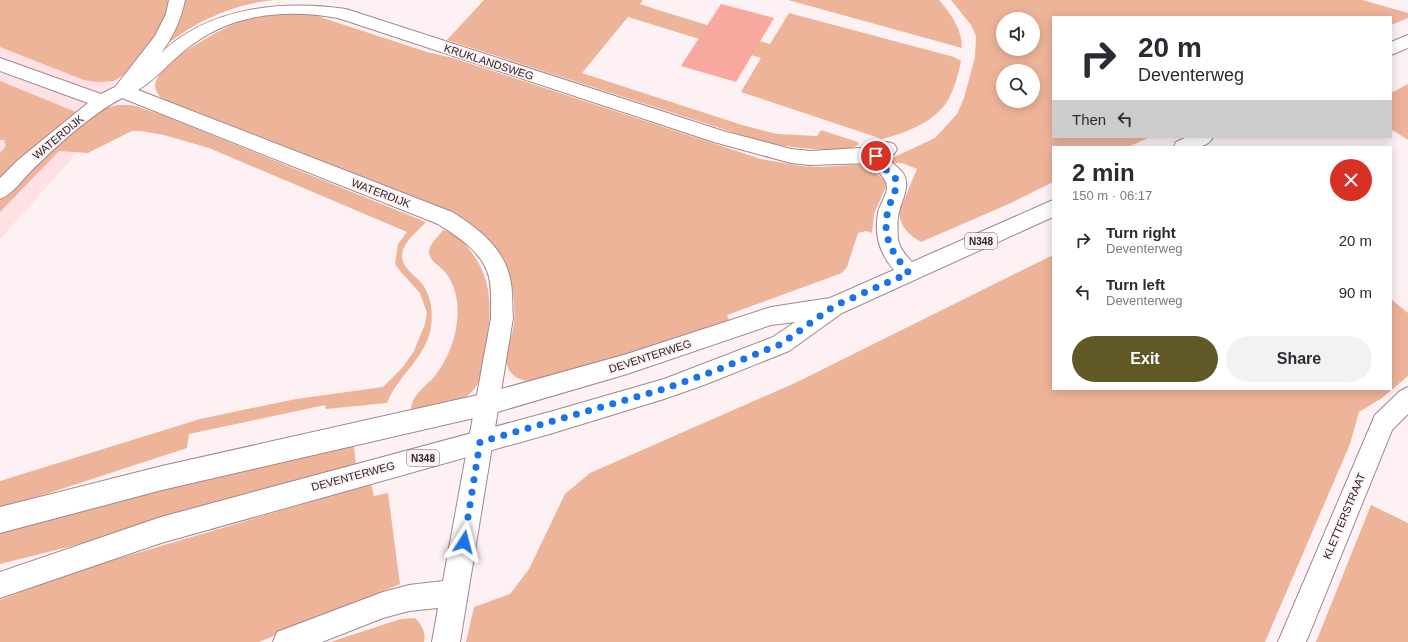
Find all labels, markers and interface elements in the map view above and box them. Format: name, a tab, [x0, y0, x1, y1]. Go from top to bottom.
map controls	[996, 12, 1040, 108]
button: sound	[996, 12, 1040, 56]
icon: right	[1072, 32, 1124, 84]
text: 20 m	[1138, 32, 1202, 63]
street label: KRUKLANDSWEG	[443, 42, 535, 82]
button: search	[996, 64, 1040, 108]
text: Deventerweg	[1138, 65, 1244, 85]
icon: left	[1114, 108, 1136, 130]
text: Then	[1072, 111, 1106, 128]
street label: WATERDIJK	[30, 112, 86, 162]
pin	[859, 139, 893, 173]
icon: arrive	[865, 145, 887, 167]
text: 2 min	[1072, 159, 1135, 186]
button: close	[1330, 159, 1372, 201]
street label: WATERDIJK	[350, 176, 413, 210]
text: 150 m · 06:17	[1072, 188, 1152, 203]
text: Turn right	[1106, 224, 1176, 241]
icon: right	[1072, 229, 1094, 251]
text: 20 m	[1339, 232, 1372, 249]
road number: N348	[965, 233, 997, 249]
text: Deventerweg	[1106, 241, 1183, 256]
text: Turn left	[1106, 276, 1165, 293]
icon: left	[1072, 281, 1094, 303]
text: 90 m	[1339, 284, 1372, 301]
text: Deventerweg	[1106, 293, 1183, 308]
button: Exit	[1072, 336, 1218, 382]
button: Share	[1226, 336, 1372, 382]
street label: DEVENTERWEG	[607, 337, 693, 375]
road number: N348	[407, 450, 439, 466]
street label: DEVENTERWEG	[310, 459, 396, 493]
street label: KLETTERSTRAAT	[1320, 471, 1368, 561]
position arrow	[443, 521, 485, 563]

